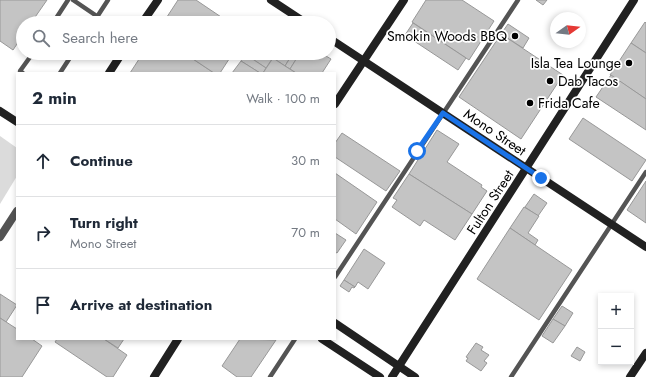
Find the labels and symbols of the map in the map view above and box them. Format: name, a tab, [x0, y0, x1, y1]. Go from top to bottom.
north arrow	[550, 12, 586, 48]
place label: Smokin Woods BBQ	[387, 26, 508, 46]
marker: Smokin Woods BBQ	[510, 31, 520, 41]
place label: Isla Tea Lounge	[531, 53, 621, 73]
marker: Isla Tea Lounge	[624, 58, 634, 68]
place label: Dab Tacos	[558, 71, 619, 91]
marker: Dab Tacos	[545, 76, 555, 86]
place label: Frida Cafe	[538, 93, 600, 113]
marker: Frida Cafe	[525, 98, 535, 108]
street label: Mono Street	[460, 104, 531, 161]
route start	[408, 142, 426, 160]
street label: Fulton Street	[462, 165, 519, 238]
route end	[532, 169, 550, 187]

